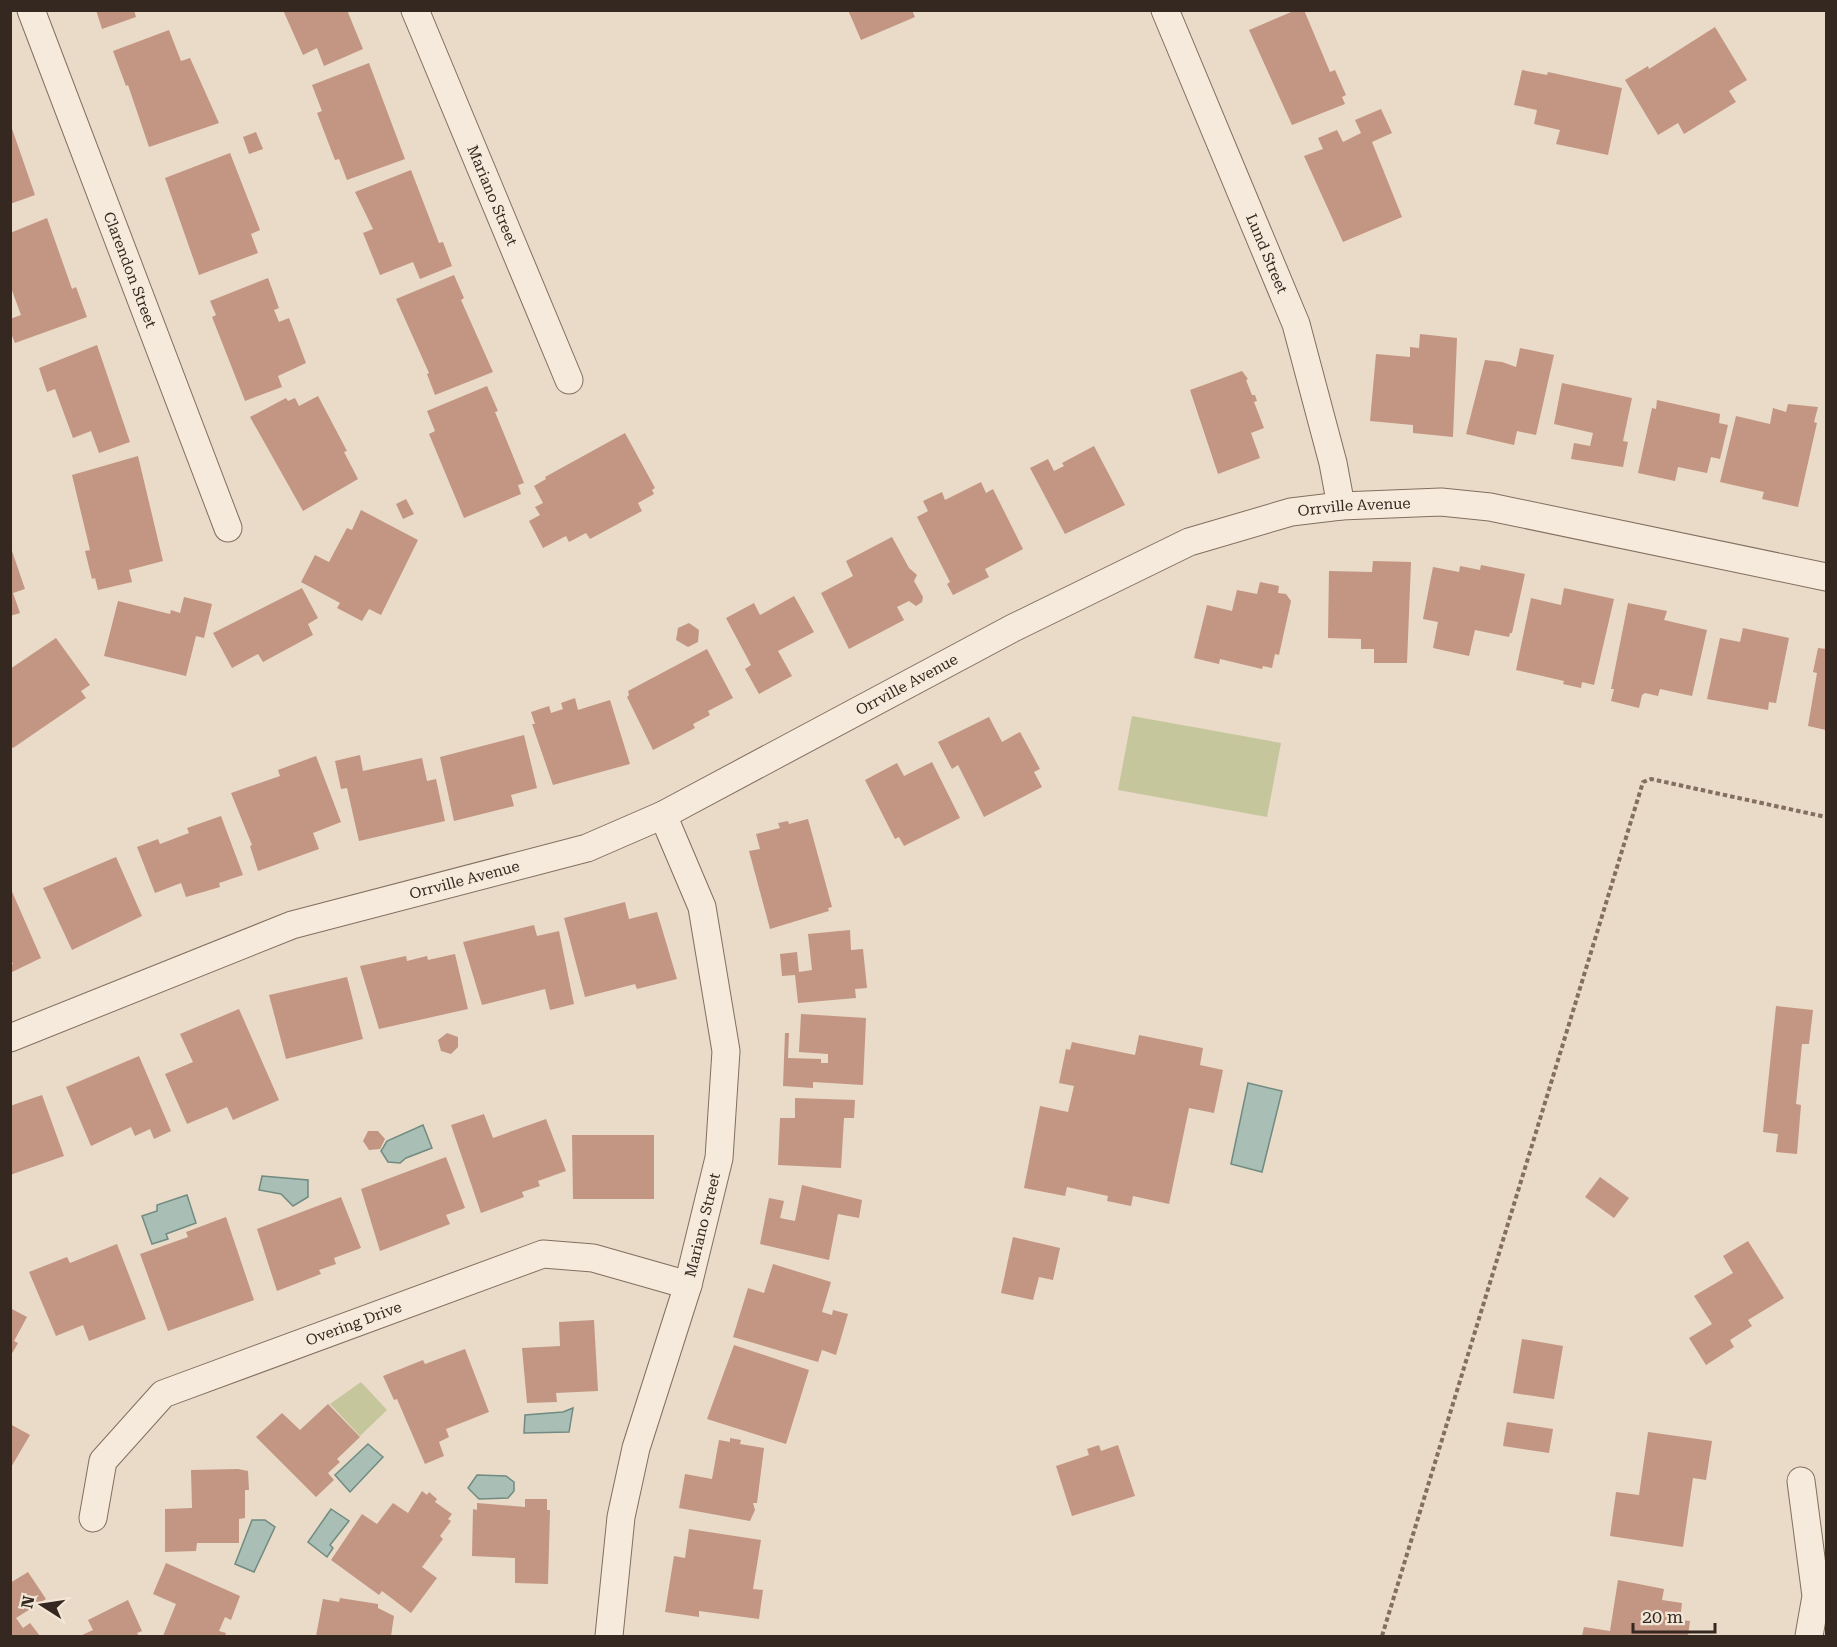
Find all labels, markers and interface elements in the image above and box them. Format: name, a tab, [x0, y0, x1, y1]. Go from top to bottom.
street label: Mariano Street	[463, 143, 521, 249]
street label: Clarendon Street	[100, 209, 160, 331]
street label: Lund Street	[1242, 211, 1291, 297]
street label: Orrville Avenue	[1297, 494, 1411, 520]
street label: Orrville Avenue	[853, 650, 961, 719]
street label: Orrville Avenue	[407, 857, 521, 903]
street label: Mariano Street	[681, 1170, 724, 1279]
street label: Overing Drive	[303, 1298, 404, 1350]
north arrow	[12, 1575, 72, 1635]
text: N	[17, 1594, 38, 1610]
scale bar	[1633, 1596, 1716, 1634]
text: 20 m	[1642, 1606, 1683, 1627]

